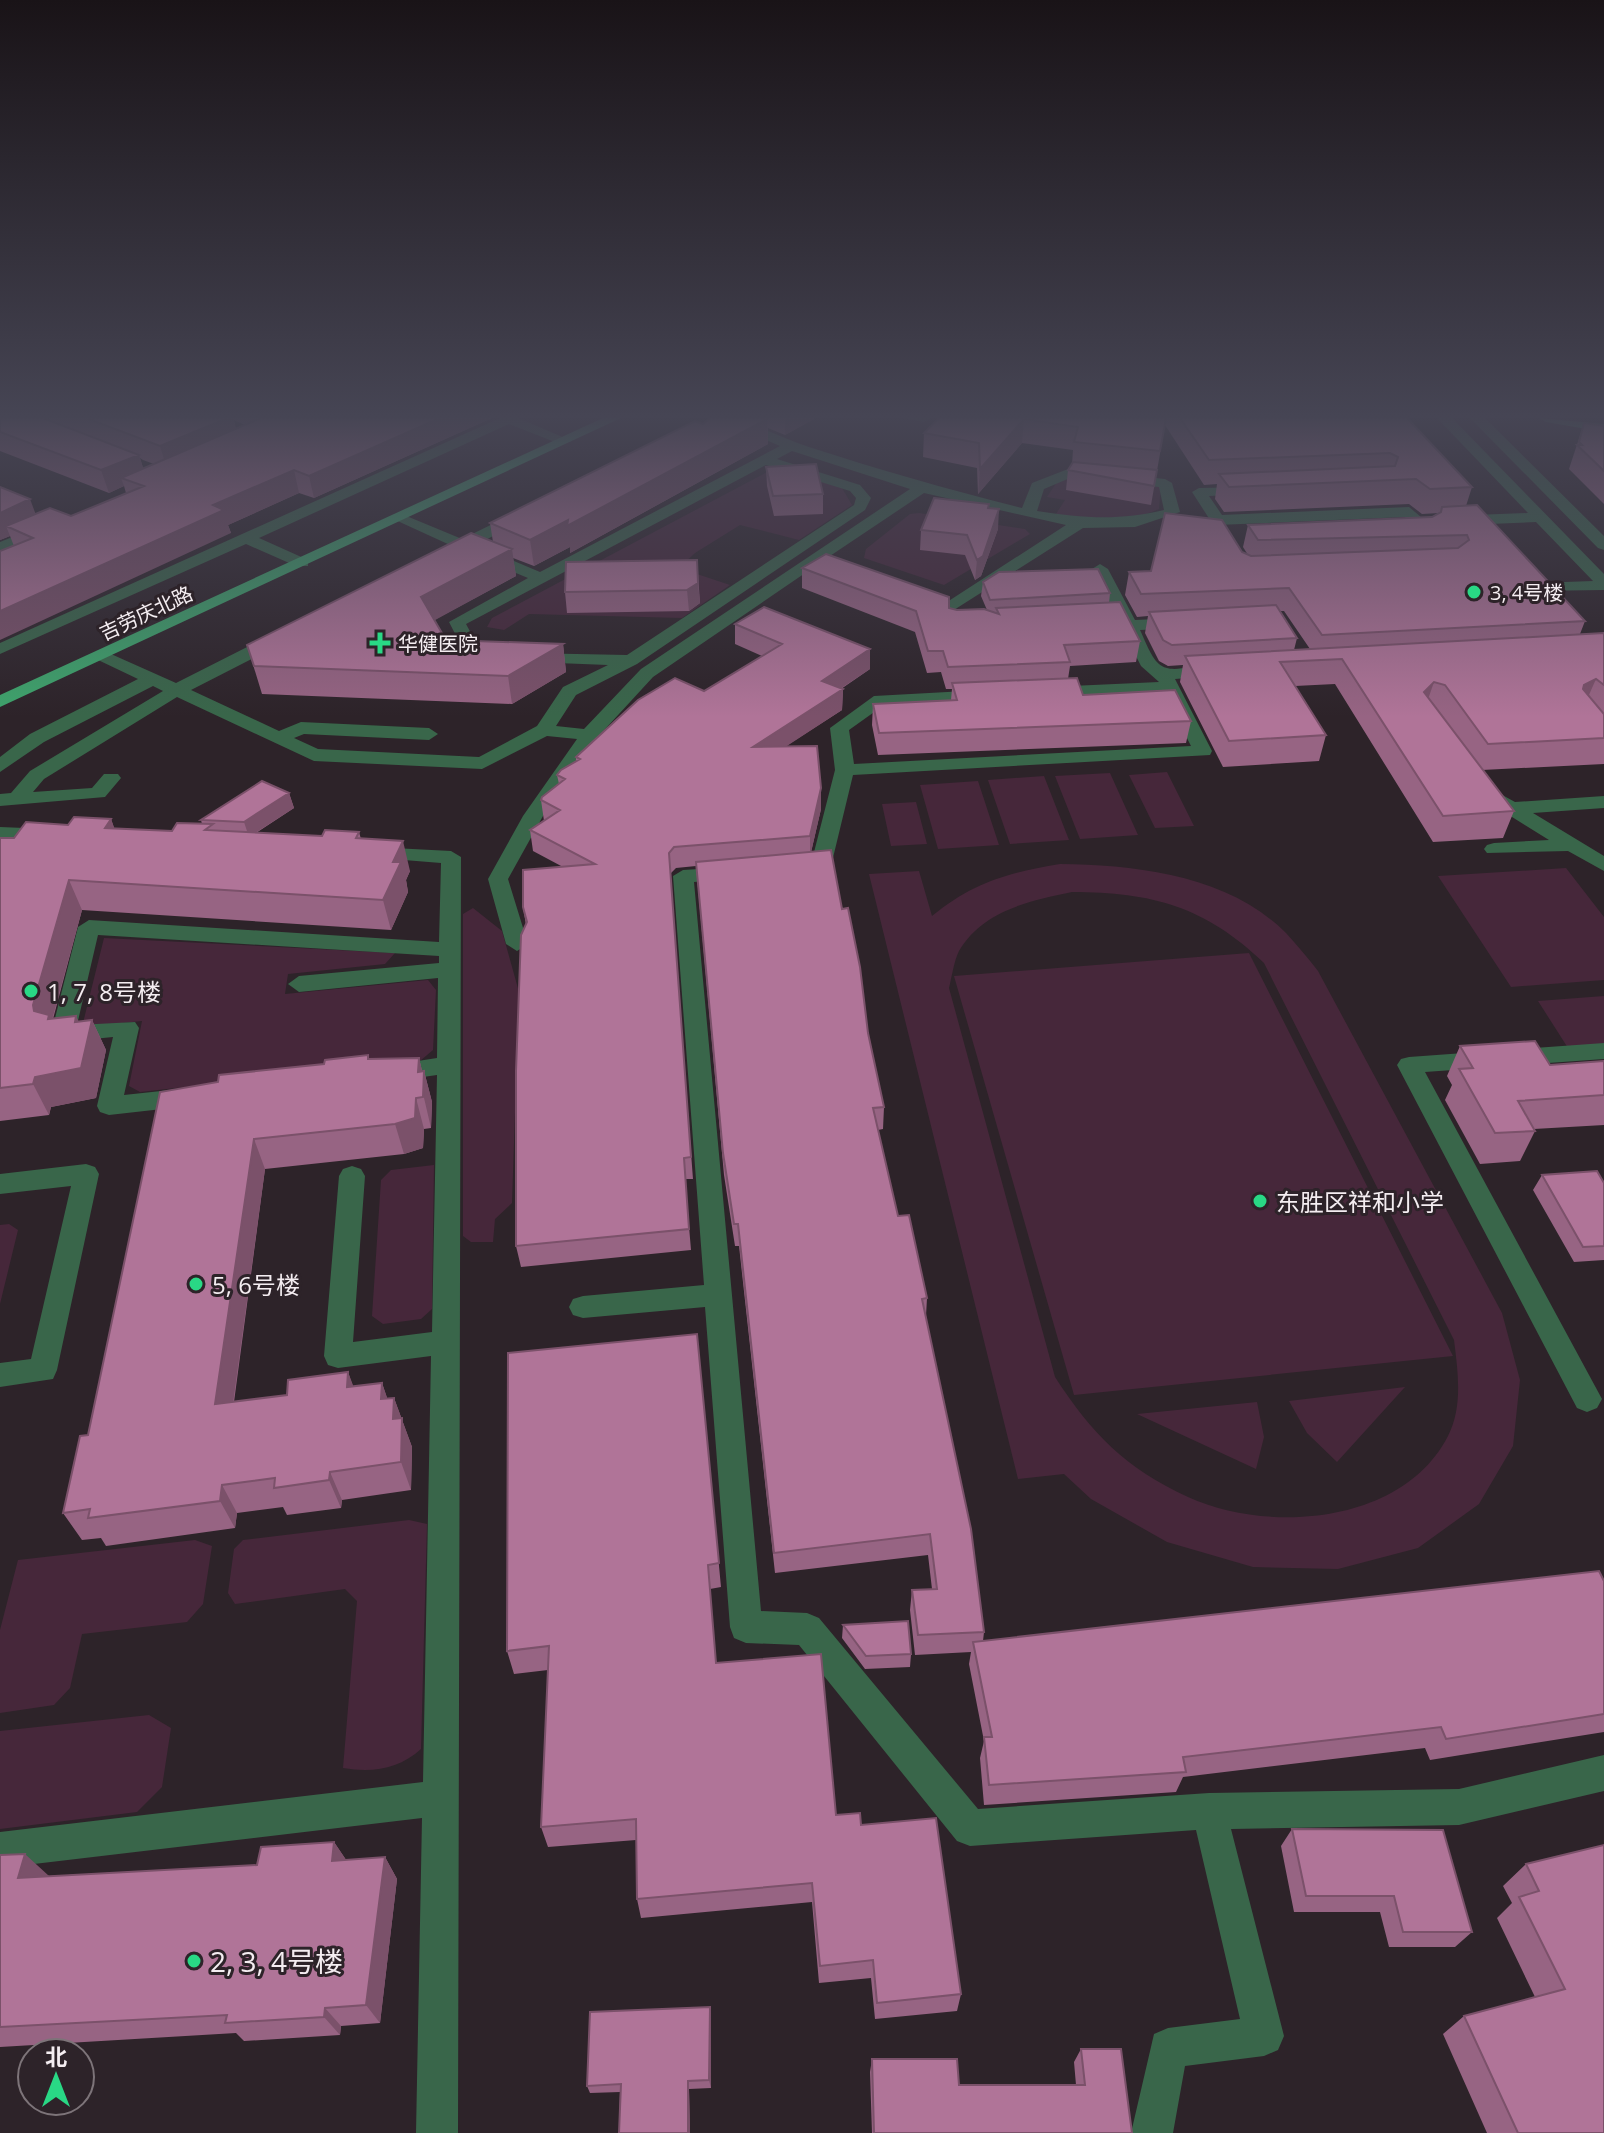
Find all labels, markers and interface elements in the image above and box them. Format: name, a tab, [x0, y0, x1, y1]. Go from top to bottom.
place label: 3, 4号楼	[1490, 579, 1563, 606]
street label: 吉劳庆北路	[95, 580, 197, 646]
marker: 3, 4号楼	[1465, 583, 1483, 601]
place label: 华健医院	[398, 630, 478, 657]
marker: 华健医院	[369, 632, 391, 654]
place label: 1, 7, 8号楼	[47, 975, 161, 1008]
marker: 1, 7, 8号楼	[22, 982, 40, 1000]
place label: 东胜区祥和小学	[1276, 1185, 1444, 1218]
marker: 东胜区祥和小学	[1251, 1192, 1269, 1210]
place label: 5, 6号楼	[212, 1268, 300, 1301]
marker: 5, 6号楼	[187, 1275, 205, 1293]
place label: 2, 3, 4号楼	[210, 1942, 343, 1980]
marker: 2, 3, 4号楼	[185, 1952, 203, 1970]
north arrow	[16, 2037, 96, 2117]
text: 北	[45, 2041, 67, 2071]

